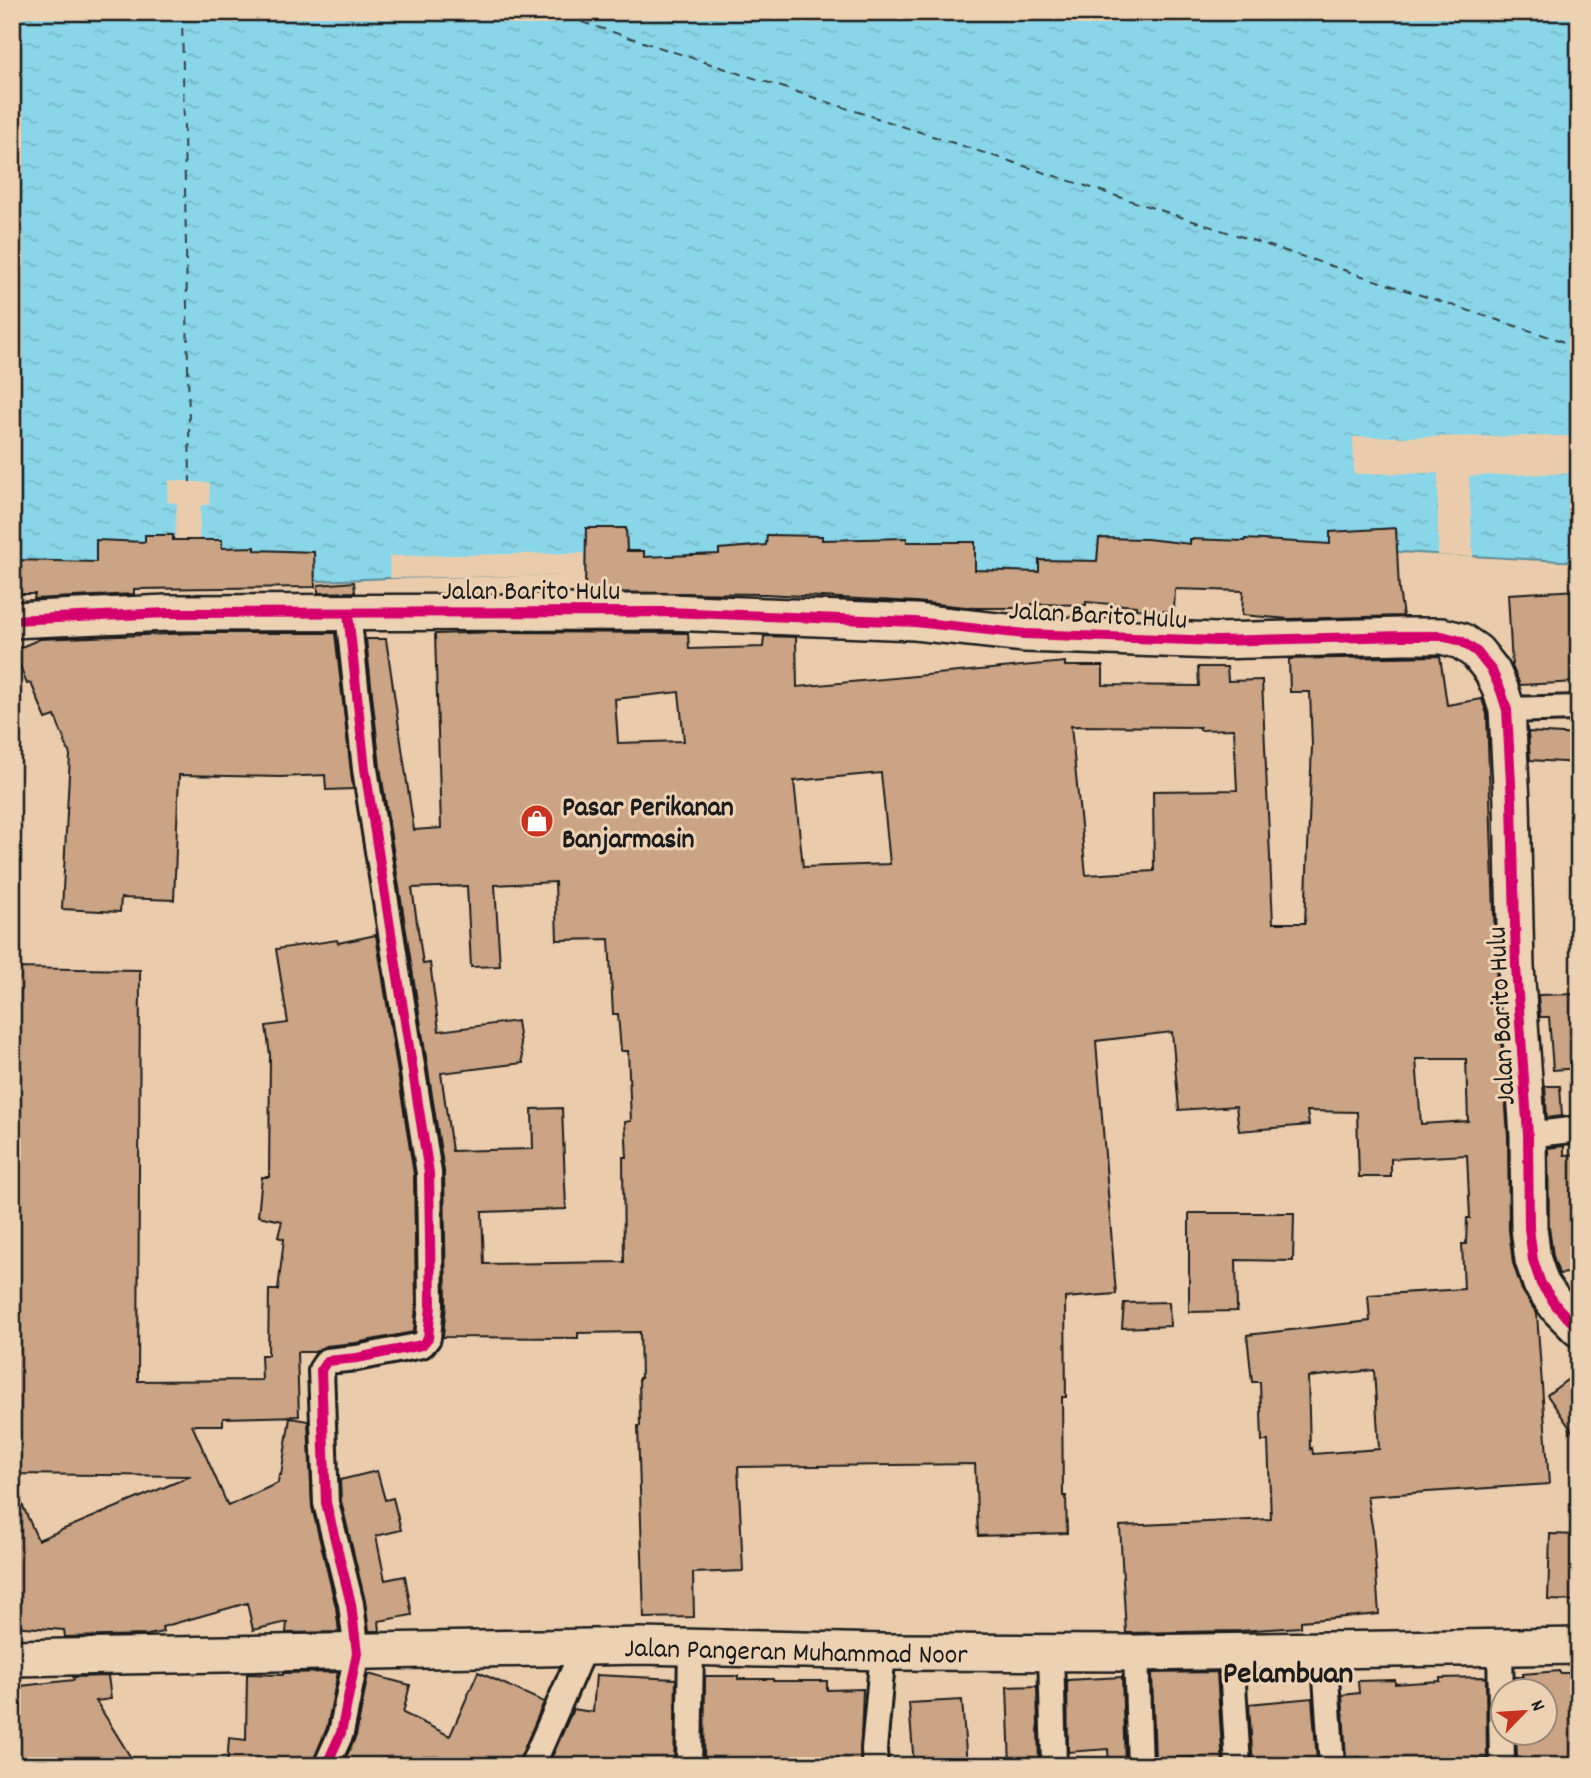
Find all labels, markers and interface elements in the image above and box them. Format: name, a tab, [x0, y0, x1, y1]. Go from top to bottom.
street label: Jalan Barito Hulu	[442, 574, 620, 614]
street label: Jalan Barito Hulu	[1007, 593, 1188, 643]
place label: Pasar Perikanan Banjarmasin	[562, 790, 734, 862]
shop icon: Pasar Perikanan Banjarmasin	[518, 802, 556, 840]
street label: Jalan Barito Hulu	[1479, 925, 1529, 1106]
street label: Jalan Pangeran Muhammad Noor	[624, 1631, 968, 1677]
district label: Pelambuan	[1223, 1653, 1353, 1699]
north arrow	[1490, 1676, 1560, 1746]
text: N	[1522, 1696, 1550, 1716]

